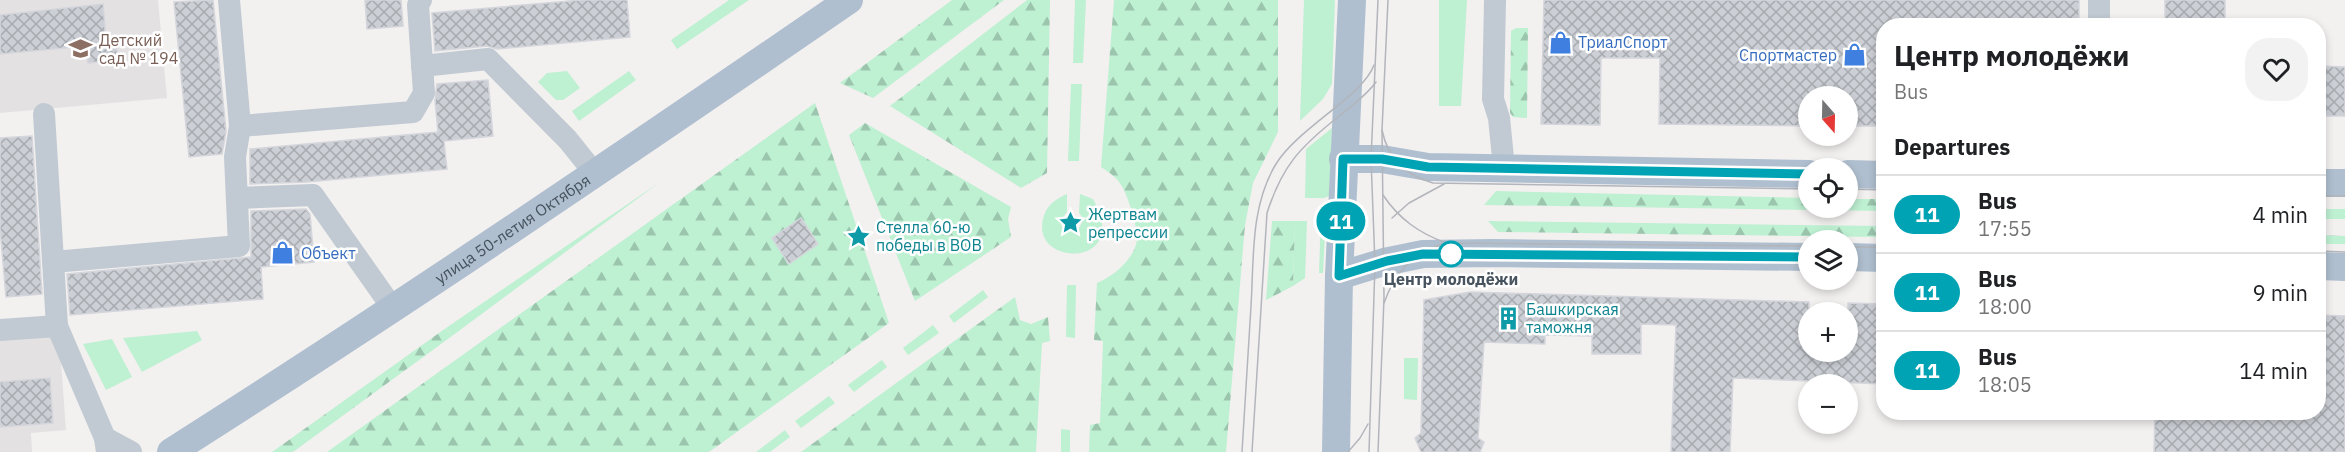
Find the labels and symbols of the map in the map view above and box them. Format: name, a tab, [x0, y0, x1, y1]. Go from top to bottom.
shop icon: ТриалСпорт	[1547, 29, 1573, 55]
place label: Детский сад № 194	[99, 30, 178, 68]
place label: ТриалСпорт	[1578, 32, 1668, 52]
school or university icon: Детский сад № 194	[68, 36, 94, 62]
shop icon: Спортмастер	[1842, 42, 1868, 68]
place label: Спортмастер	[1739, 45, 1837, 65]
north arrow	[1798, 86, 1858, 146]
street label: улица 50-летия Октября	[431, 169, 594, 288]
line badge: 11	[1314, 202, 1368, 240]
place label: Жертвам репрессии	[1088, 204, 1168, 242]
place icon: Жертвам репрессии	[1057, 210, 1083, 236]
place label: Стелла 60-ю победы в ВОВ	[876, 217, 982, 255]
place icon: Стелла 60-ю победы в ВОВ	[845, 223, 871, 249]
shop icon: Объект	[270, 240, 296, 266]
marker: Центр молодёжи	[1438, 241, 1464, 267]
place label: Объект	[301, 243, 356, 263]
place label: Центр молодёжи	[1384, 269, 1518, 289]
place label: Башкирская таможня	[1526, 299, 1619, 337]
building icon: Башкирская таможня	[1495, 305, 1521, 331]

